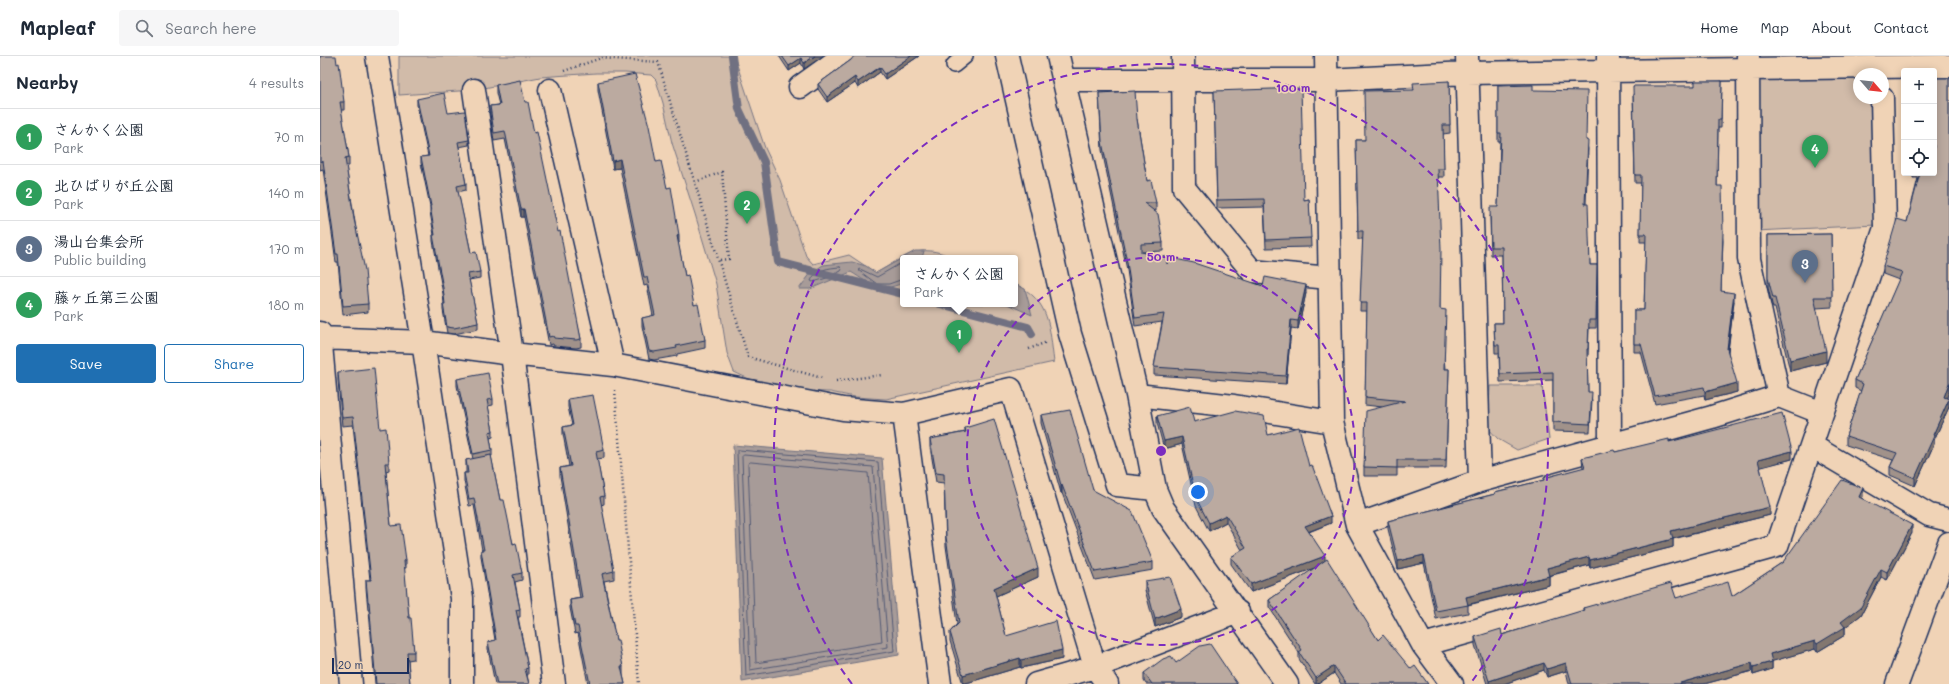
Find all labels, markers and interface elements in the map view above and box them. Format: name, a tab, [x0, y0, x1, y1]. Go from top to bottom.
search box	[119, 10, 399, 46]
text: Mapleaf	[20, 15, 95, 40]
icon: search	[133, 17, 155, 39]
text: Search here	[165, 18, 257, 38]
text: Home	[1700, 18, 1738, 37]
text: Map	[1760, 18, 1789, 37]
text: About	[1811, 18, 1852, 37]
text: Contact	[1874, 18, 1929, 37]
north arrow	[1853, 68, 1889, 104]
map controls	[1901, 68, 1937, 176]
button: +	[1901, 68, 1937, 104]
text: Nearby	[16, 71, 78, 93]
text: 4 results	[249, 74, 304, 91]
text: 100 m	[1276, 79, 1310, 95]
button: −	[1901, 104, 1937, 140]
text: さんかく公園	[54, 119, 144, 139]
text: 1	[26, 128, 32, 145]
text: 70 m	[274, 128, 304, 145]
pin: 4	[1802, 135, 1828, 168]
text: Park	[54, 139, 83, 156]
button: locate	[1901, 140, 1937, 176]
text: 北ひばりが丘公園	[54, 175, 174, 195]
text: 2	[25, 184, 33, 201]
text: 140 m	[268, 184, 304, 201]
pin: 2	[734, 191, 760, 224]
text: Park	[54, 195, 83, 212]
text: 湯山台集会所	[54, 231, 144, 251]
text: 3	[25, 240, 33, 257]
text: 170 m	[268, 240, 304, 257]
text: 50 m	[1147, 248, 1175, 264]
pin: 3	[1792, 250, 1818, 283]
text: Public building	[54, 251, 146, 268]
popup	[900, 255, 1018, 307]
text: さんかく公園	[914, 263, 1004, 283]
text: Park	[914, 283, 943, 300]
text: 藤ヶ丘第三公園	[54, 287, 159, 307]
text: 4	[25, 296, 33, 313]
text: 180 m	[268, 296, 304, 313]
text: Park	[54, 307, 83, 324]
pin: 1	[946, 320, 972, 353]
button: Save	[16, 344, 156, 383]
button: Share	[164, 344, 304, 383]
centre of rings	[1154, 444, 1168, 458]
your location	[1188, 482, 1208, 502]
scale bar	[332, 656, 409, 675]
text: 20 m	[338, 657, 363, 672]

